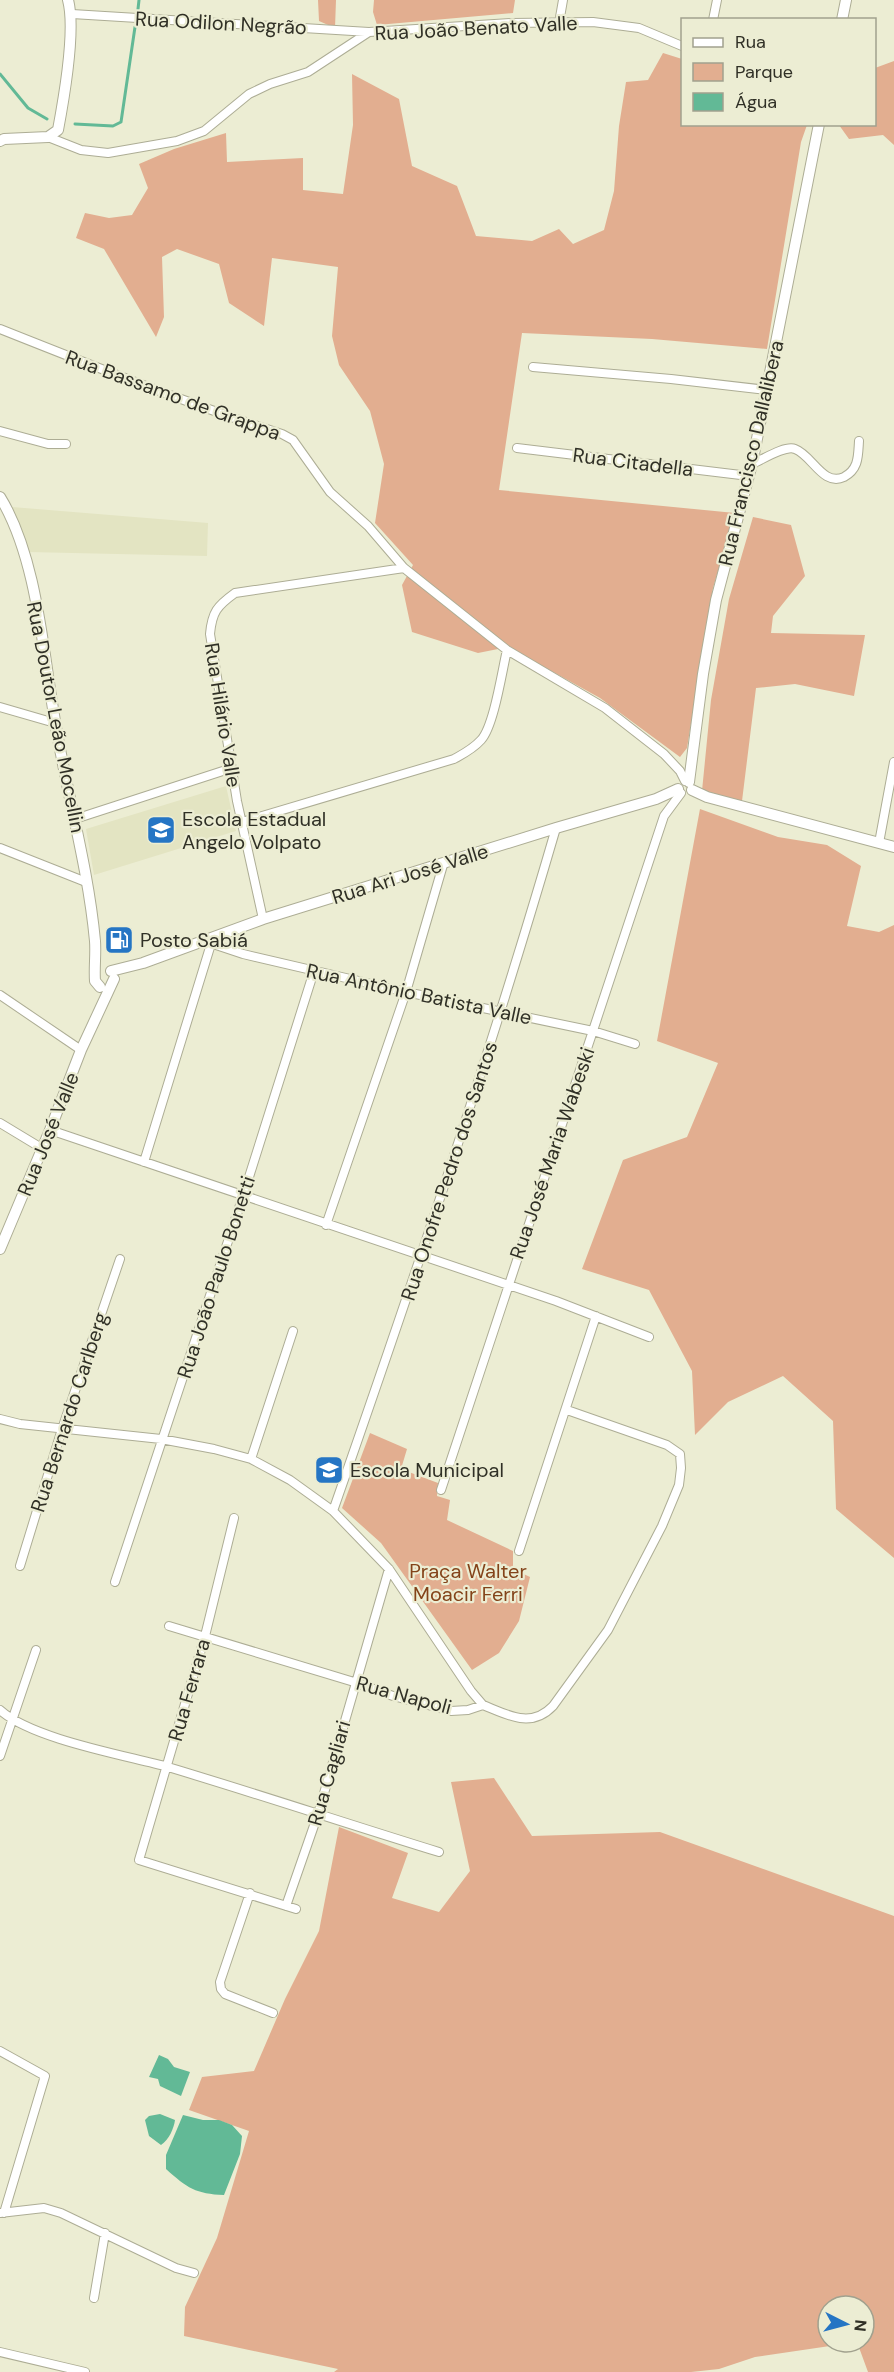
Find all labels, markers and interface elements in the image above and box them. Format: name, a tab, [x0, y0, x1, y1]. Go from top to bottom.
street label: Rua Odilon Negrão	[134, 6, 308, 40]
street label: Rua João Benato Valle	[374, 10, 578, 46]
legend	[681, 18, 876, 126]
text: Rua	[735, 30, 766, 54]
text: Parque	[735, 60, 793, 84]
text: Água	[735, 90, 777, 114]
street label: Rua Francisco Dallalibera	[712, 338, 790, 568]
street label: Rua Bassamo de Grappa	[62, 344, 284, 446]
street label: Rua Citadella	[571, 442, 695, 482]
street label: Rua Doutor Leão Mocellin	[21, 599, 91, 835]
street label: Rua Hilário Valle	[199, 641, 247, 789]
place label: Escola Estadual Angelo Volpato	[182, 806, 326, 855]
school or university icon: Escola Estadual Angelo Volpato	[145, 814, 177, 846]
street label: Rua Ari José Valle	[329, 838, 491, 910]
fuel station icon: Posto Sabiá	[103, 924, 135, 956]
place label: Posto Sabiá	[140, 927, 248, 953]
street label: Rua Antônio Batista Valle	[304, 957, 534, 1031]
street label: Rua Onofre Pedro dos Santos	[395, 1038, 503, 1304]
street label: Rua José Maria Wabeski	[504, 1044, 600, 1262]
street label: Rua José Valle	[11, 1068, 85, 1200]
street label: Rua João Paulo Bonetti	[171, 1172, 261, 1382]
street label: Rua Bernardo Carlberg	[24, 1309, 114, 1515]
school or university icon: Escola Municipal	[313, 1454, 345, 1486]
place label: Escola Municipal	[350, 1457, 504, 1483]
park label: Praça Walter Moacir Ferri	[409, 1558, 527, 1607]
street label: Rua Ferrara	[162, 1636, 216, 1744]
street label: Rua Napoli	[353, 1670, 455, 1720]
street label: Rua Cagliari	[302, 1717, 356, 1829]
north arrow	[816, 2294, 876, 2354]
text: N	[849, 2319, 871, 2332]

